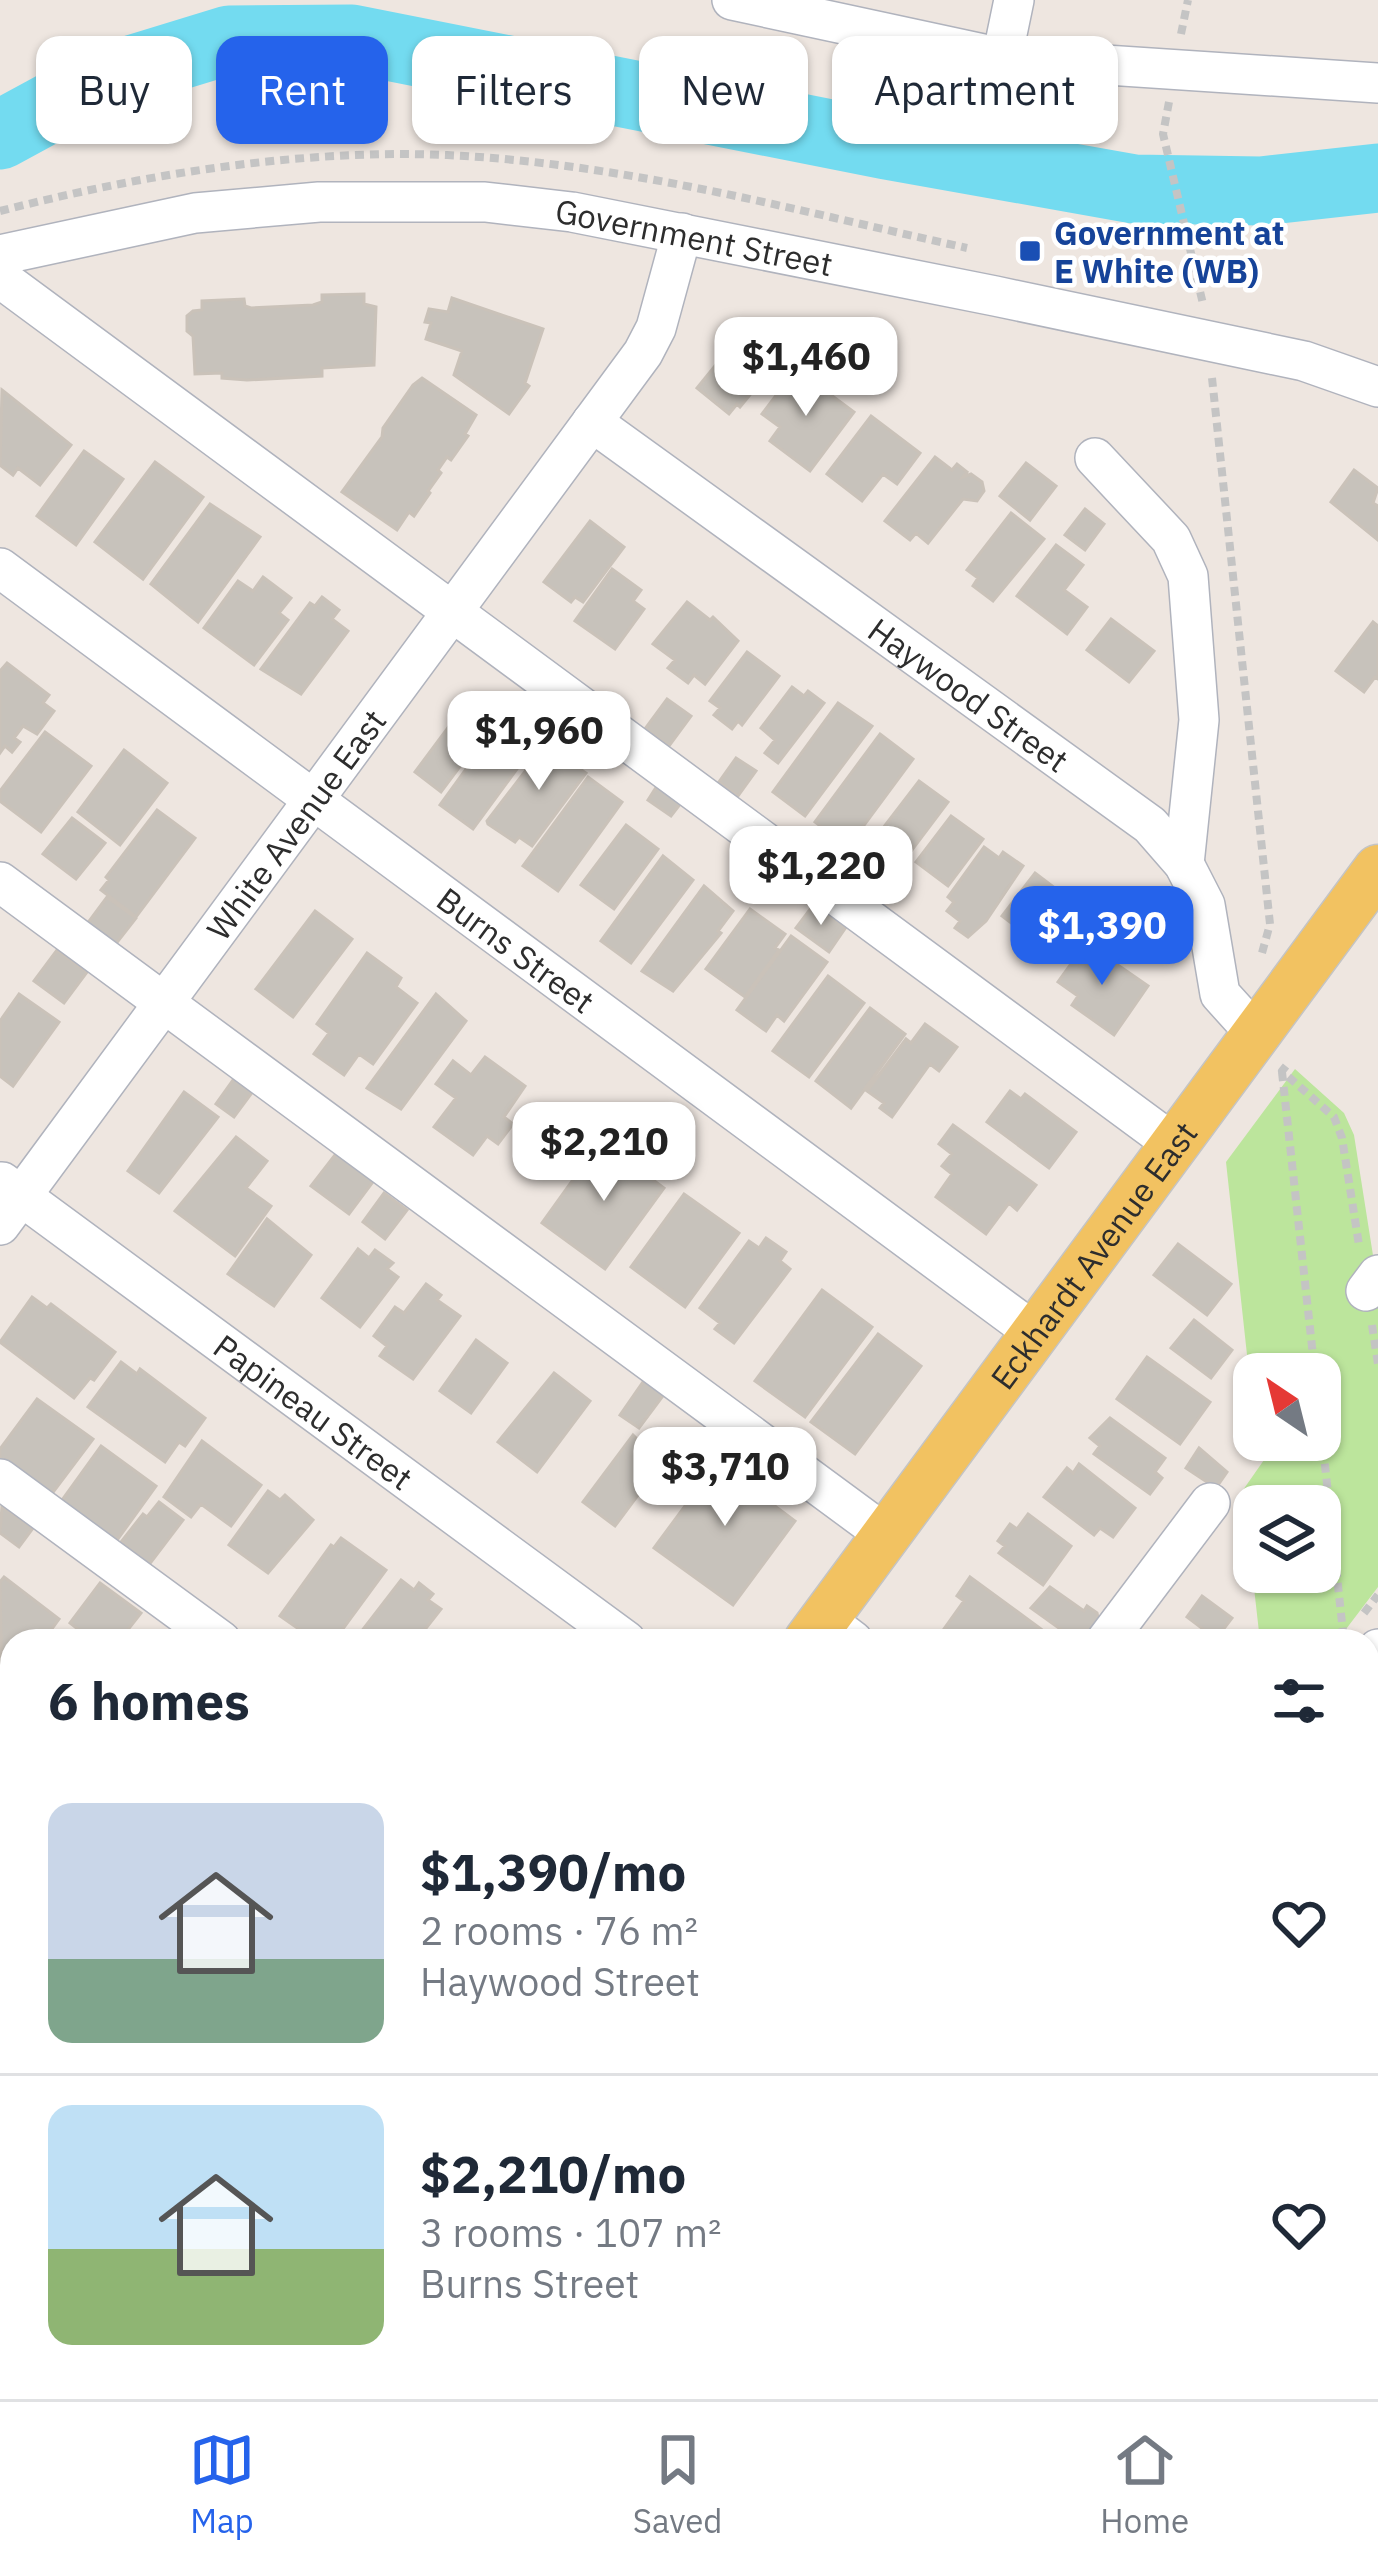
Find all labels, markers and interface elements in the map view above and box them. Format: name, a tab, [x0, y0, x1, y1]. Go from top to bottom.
chip: Buy	[36, 36, 192, 144]
chip: Rent	[216, 36, 388, 144]
chip: Filters	[412, 36, 615, 144]
chip: New	[639, 36, 808, 144]
chip: Apartment	[832, 36, 1118, 144]
street label: Government Street	[553, 189, 836, 285]
place label: Government at E White (WB)	[1054, 211, 1284, 292]
marker: Government at E White (WB)	[1017, 238, 1043, 264]
pin: $1,460	[708, 317, 904, 419]
text: $1,460	[741, 330, 871, 381]
street label: Haywood Street	[860, 607, 1078, 781]
pin: $1,960	[441, 691, 637, 793]
street label: White Avenue East	[196, 700, 395, 948]
text: $1,960	[474, 704, 604, 755]
pin: $1,220	[723, 826, 919, 928]
text: $1,220	[756, 839, 886, 890]
street label: Burns Street	[429, 877, 604, 1022]
pin: $1,390	[1004, 886, 1200, 988]
text: $1,390	[1037, 899, 1167, 950]
pin: $2,210	[506, 1102, 702, 1204]
street label: Eckhardt Avenue East	[980, 1113, 1206, 1397]
text: $2,210	[539, 1115, 669, 1166]
street label: Papineau Street	[206, 1324, 422, 1499]
north arrow	[1233, 1353, 1341, 1461]
map controls	[1233, 1353, 1341, 1593]
pin: $3,710	[627, 1427, 823, 1529]
text: $3,710	[660, 1440, 790, 1491]
button: layers	[1233, 1485, 1341, 1593]
text: 6 homes	[48, 1668, 250, 1734]
icon: filters	[1266, 1668, 1332, 1734]
text: $1,390/mo	[420, 1839, 686, 1905]
icon: home	[144, 1851, 288, 1995]
icon: heart	[1266, 1890, 1332, 1956]
text: 2 rooms · 76 m²	[420, 1905, 698, 1956]
text: Haywood Street	[420, 1956, 700, 2007]
text: $2,210/mo	[420, 2141, 686, 2207]
icon: home	[144, 2153, 288, 2297]
icon: heart	[1266, 2192, 1332, 2258]
text: 3 rooms · 107 m²	[420, 2207, 722, 2258]
text: Burns Street	[420, 2258, 639, 2309]
tab: Map	[189, 2427, 255, 2542]
tab: Saved	[633, 2427, 723, 2542]
tab: Home	[1100, 2427, 1189, 2542]

